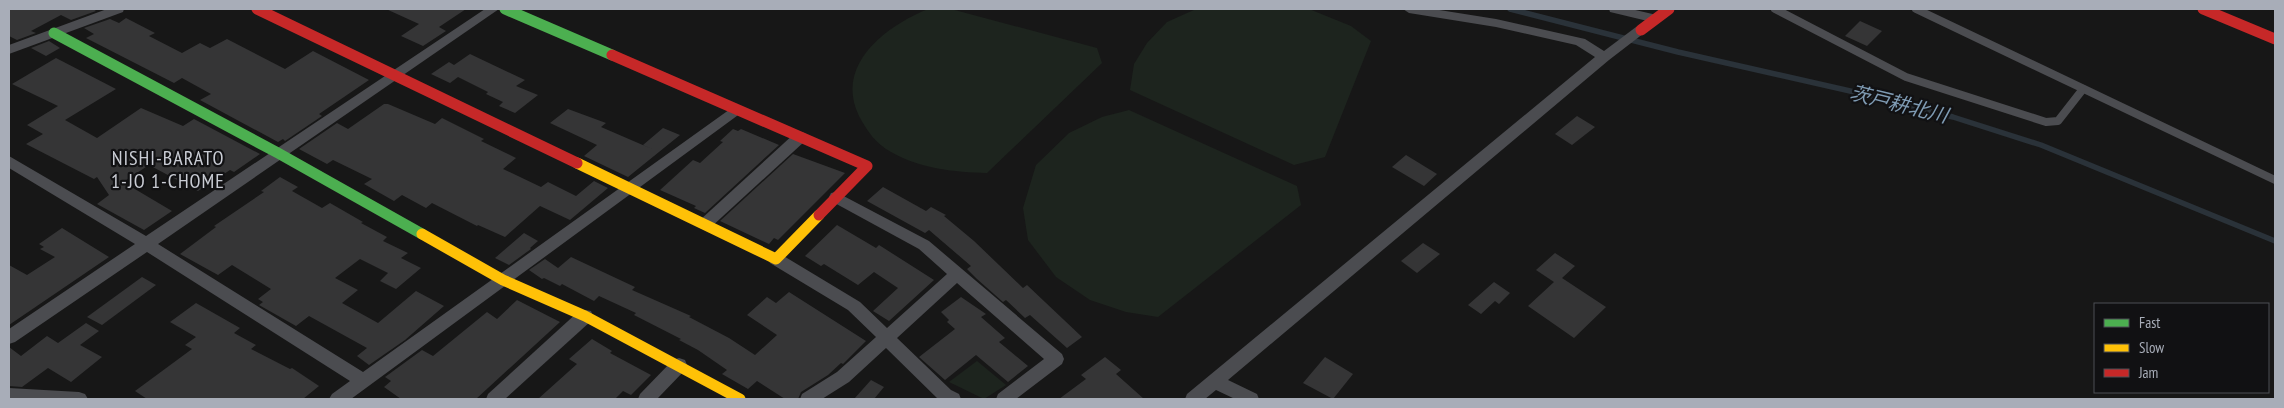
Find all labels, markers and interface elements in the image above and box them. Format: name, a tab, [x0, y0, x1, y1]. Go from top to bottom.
water label: 茨戸耕北川	[1847, 79, 1953, 129]
district label: NISHI-BARATO 1-JO 1-CHOME	[111, 145, 225, 194]
legend	[2094, 303, 2269, 393]
text: Fast	[2139, 313, 2160, 332]
text: Slow	[2139, 338, 2164, 357]
text: Jam	[2138, 363, 2158, 382]

